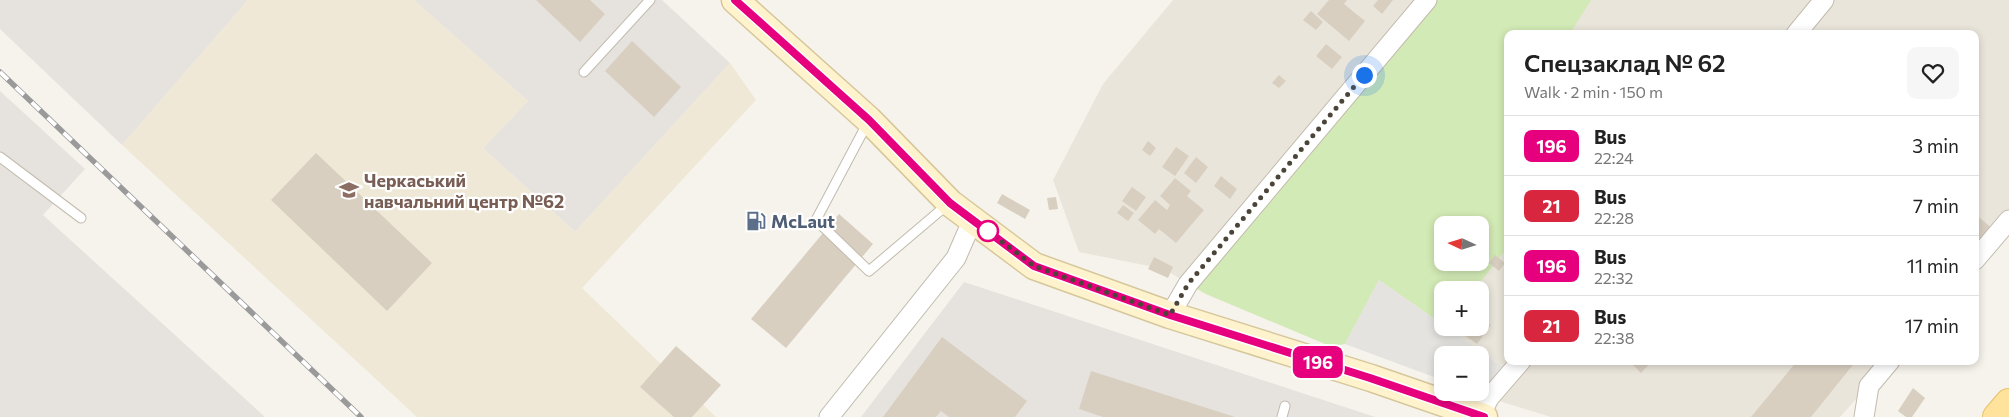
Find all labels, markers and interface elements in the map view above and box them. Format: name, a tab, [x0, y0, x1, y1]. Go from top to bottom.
button: heart	[1907, 47, 1959, 99]
text: Спецзаклад № 62	[1524, 48, 1726, 77]
your location	[1352, 63, 1377, 88]
text: Walk · 2 min · 150 m	[1524, 82, 1663, 101]
text: Bus	[1594, 125, 1626, 148]
text: 3 min	[1912, 134, 1959, 157]
text: 196	[1536, 135, 1567, 157]
text: 22:24	[1594, 148, 1634, 167]
place label: Черкаський навчальний центр №62	[364, 169, 564, 212]
school or university icon: Черкаський навчальний центр №62	[338, 179, 360, 201]
text: Bus	[1594, 185, 1626, 208]
text: 7 min	[1913, 194, 1959, 217]
text: 21	[1542, 195, 1561, 217]
text: 22:28	[1594, 208, 1634, 227]
fuel station icon: McLaut	[745, 210, 767, 232]
place label: McLaut	[771, 210, 835, 232]
north arrow	[1434, 216, 1489, 271]
map controls	[1434, 216, 1489, 401]
unlabelled marker	[977, 220, 999, 242]
text: Bus	[1594, 245, 1626, 268]
text: 11 min	[1907, 254, 1959, 277]
text: 196	[1536, 255, 1567, 277]
text: 22:32	[1594, 268, 1633, 287]
button: +	[1434, 281, 1489, 336]
text: Bus	[1594, 305, 1626, 328]
text: 17 min	[1905, 314, 1959, 337]
text: 21	[1542, 315, 1561, 337]
text: 22:38	[1594, 328, 1634, 347]
line badge: 196	[1289, 346, 1347, 378]
button: −	[1434, 346, 1489, 401]
text: 196	[1303, 351, 1333, 373]

